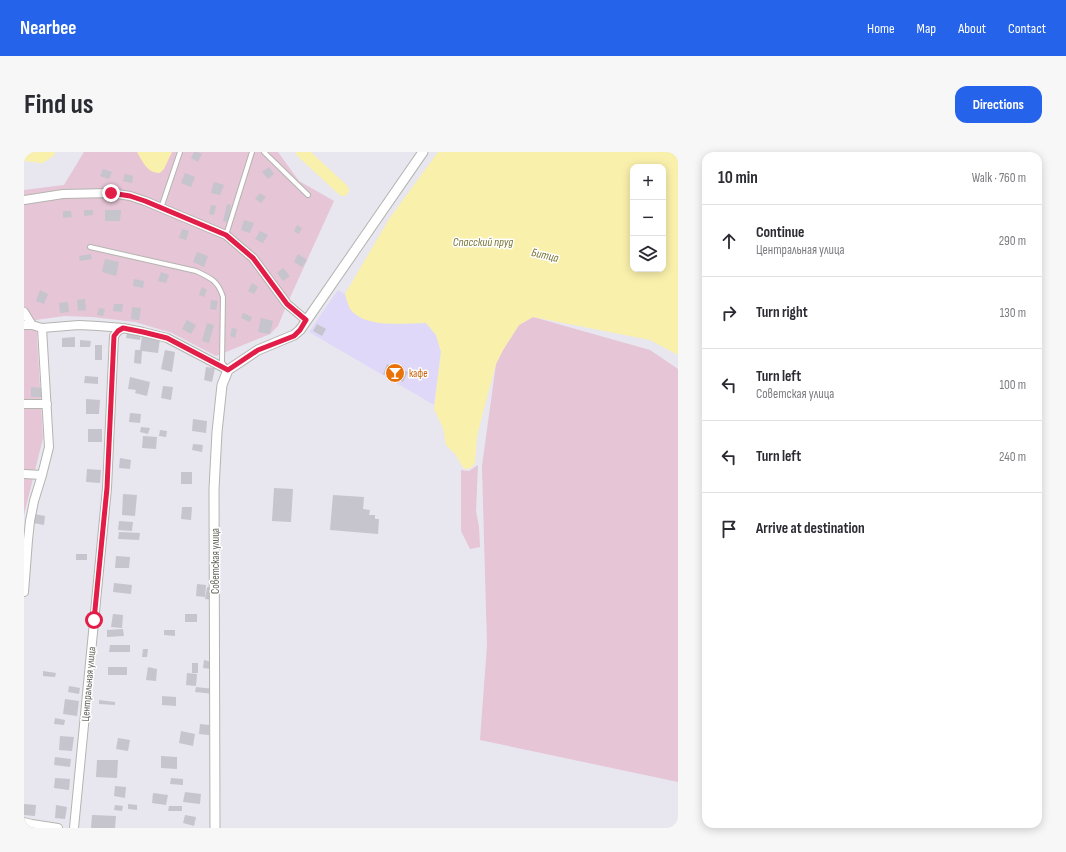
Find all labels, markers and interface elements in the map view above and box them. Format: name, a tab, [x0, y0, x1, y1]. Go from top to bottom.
text: Nearbee	[20, 17, 76, 40]
text: Home	[867, 20, 895, 37]
text: Map	[917, 20, 936, 37]
text: About	[958, 20, 986, 37]
text: Contact	[1008, 20, 1046, 37]
button: Directions	[955, 86, 1042, 123]
text: Find us	[24, 88, 93, 121]
map controls	[630, 164, 666, 272]
button: +	[630, 164, 666, 200]
text: 10 min	[718, 168, 758, 188]
text: Walk · 760 m	[972, 170, 1026, 186]
route end	[102, 184, 120, 202]
button: −	[630, 200, 666, 236]
text: Continue	[756, 223, 805, 242]
icon: ahead	[718, 230, 740, 252]
text: 290 m	[999, 233, 1026, 249]
water label: Спасский пруд	[453, 235, 513, 250]
button: layers	[630, 236, 666, 272]
text: Центральная улица	[756, 242, 844, 258]
water label: Битца	[530, 245, 560, 266]
icon: right	[718, 302, 740, 324]
text: Turn right	[756, 303, 808, 322]
text: 130 m	[1000, 305, 1026, 321]
bar icon: кафе	[384, 362, 406, 384]
place label: кафе	[409, 367, 428, 380]
text: Turn left	[756, 367, 801, 386]
icon: left	[718, 374, 740, 396]
text: 100 m	[999, 377, 1026, 393]
text: Советская улица	[756, 386, 834, 402]
icon: left	[718, 446, 740, 468]
text: Turn left	[756, 447, 801, 466]
text: 240 m	[999, 449, 1026, 465]
icon: arrive	[718, 518, 740, 540]
text: Arrive at destination	[756, 519, 865, 538]
street label: Советская улица	[209, 528, 222, 594]
route start	[85, 611, 103, 629]
street label: Центральная улица	[79, 646, 98, 722]

